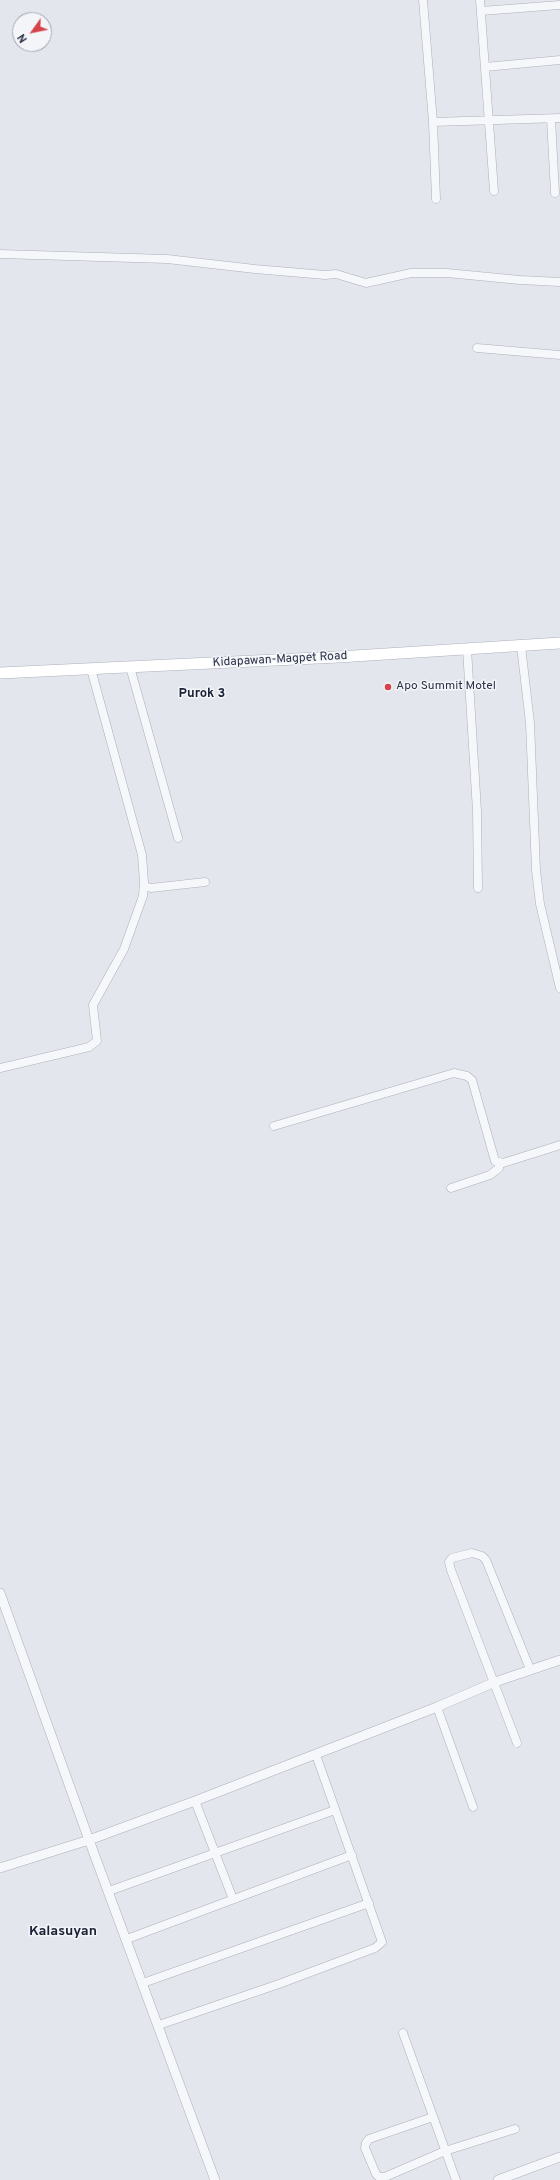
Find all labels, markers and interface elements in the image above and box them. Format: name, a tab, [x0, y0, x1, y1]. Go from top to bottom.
north arrow	[12, 12, 52, 52]
text: N	[15, 31, 31, 45]
street label: Kidapawan-Magpet Road	[212, 649, 348, 671]
place label: Apo Summit Motel	[396, 680, 496, 694]
marker: Apo Summit Motel	[383, 682, 393, 692]
district label: Purok 3	[179, 686, 225, 702]
district label: Kalasuyan	[29, 1924, 97, 1940]

